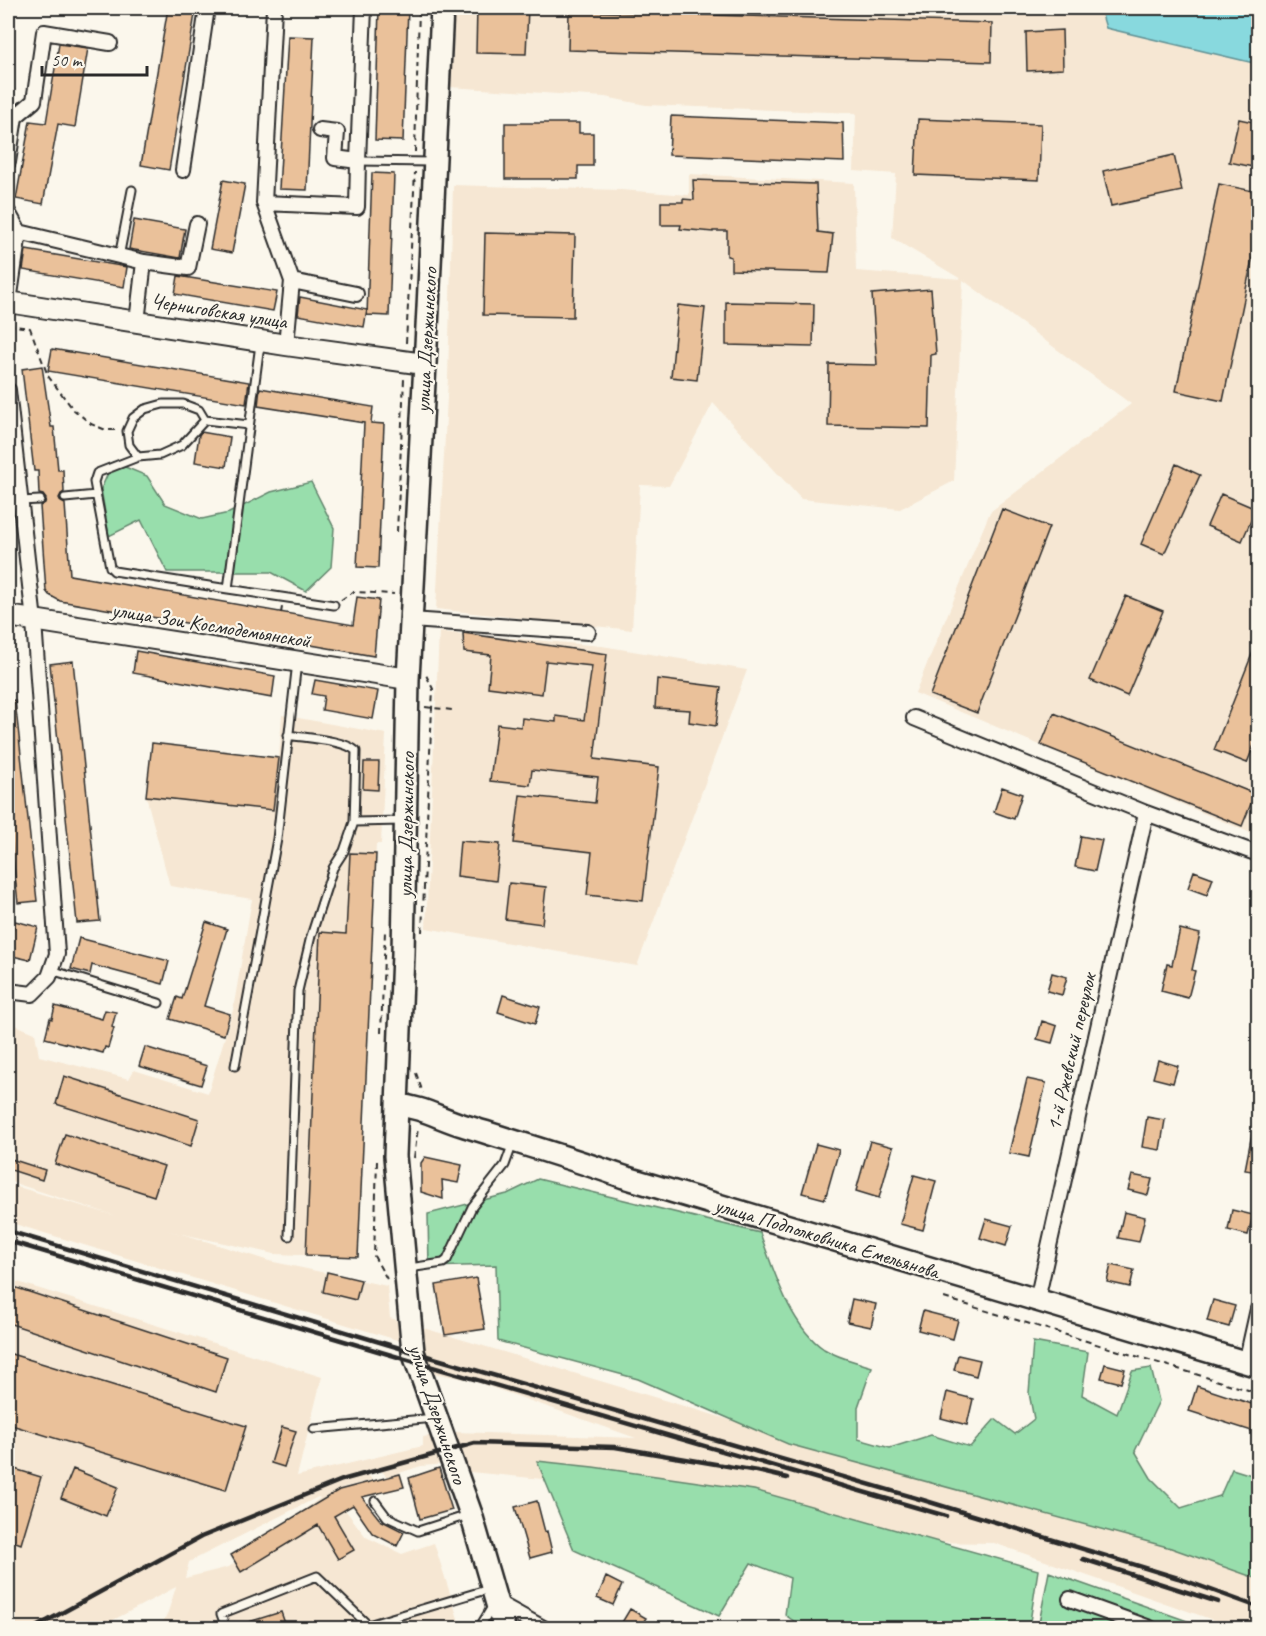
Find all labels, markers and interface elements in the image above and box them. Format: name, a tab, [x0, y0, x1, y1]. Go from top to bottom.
scale bar	[42, 39, 147, 77]
text: 50 m	[51, 49, 84, 71]
street label: улица Дзержинского	[409, 265, 443, 415]
street label: Черниговская улица	[149, 287, 290, 335]
street label: улица Зои Космодемьянской	[108, 596, 313, 654]
street label: улица Дзержинского	[392, 750, 420, 900]
street label: 1-й Ржевский переулок	[1040, 969, 1102, 1133]
street label: улица Подполковника Емельянова	[710, 1191, 944, 1285]
street label: улица Дзержинского	[403, 1339, 473, 1489]

